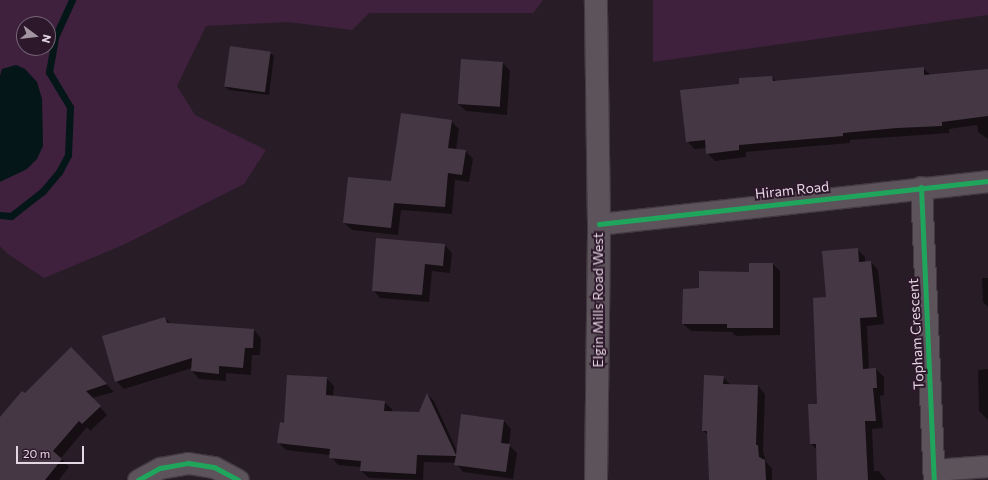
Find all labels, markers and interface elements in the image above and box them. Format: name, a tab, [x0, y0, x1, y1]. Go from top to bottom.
north arrow	[16, 16, 56, 56]
text: N	[40, 33, 54, 45]
street label: Hiram Road	[754, 178, 830, 202]
street label: Elgin Mills Road West	[590, 232, 606, 368]
street label: Topham Crescent	[905, 278, 927, 390]
scale bar	[18, 438, 86, 464]
text: 20 m	[23, 446, 50, 460]

